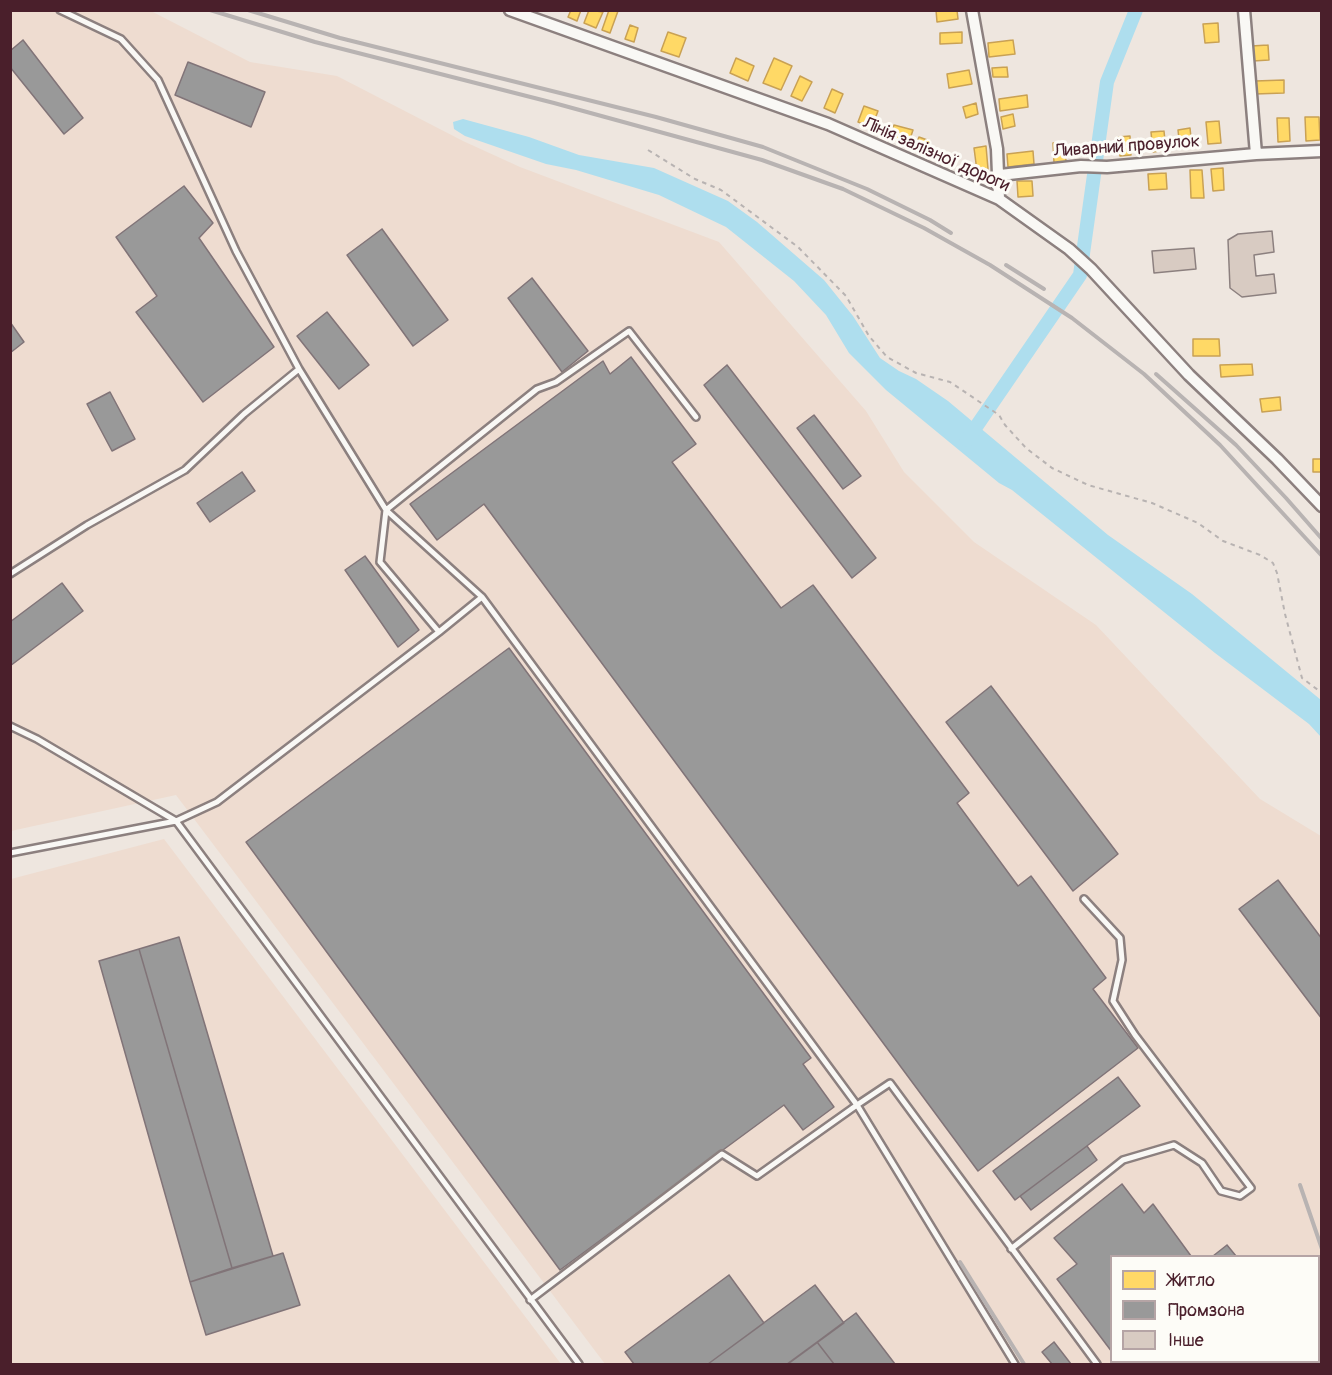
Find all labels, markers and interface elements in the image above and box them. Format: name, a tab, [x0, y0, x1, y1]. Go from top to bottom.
street label: Лінія залізної дороги	[859, 113, 1013, 197]
street label: Ливарний провулок	[1053, 131, 1201, 163]
legend	[1110, 1255, 1320, 1363]
text: Житло	[1168, 1269, 1215, 1292]
text: Промзона	[1168, 1299, 1245, 1322]
text: Інше	[1168, 1329, 1204, 1352]

